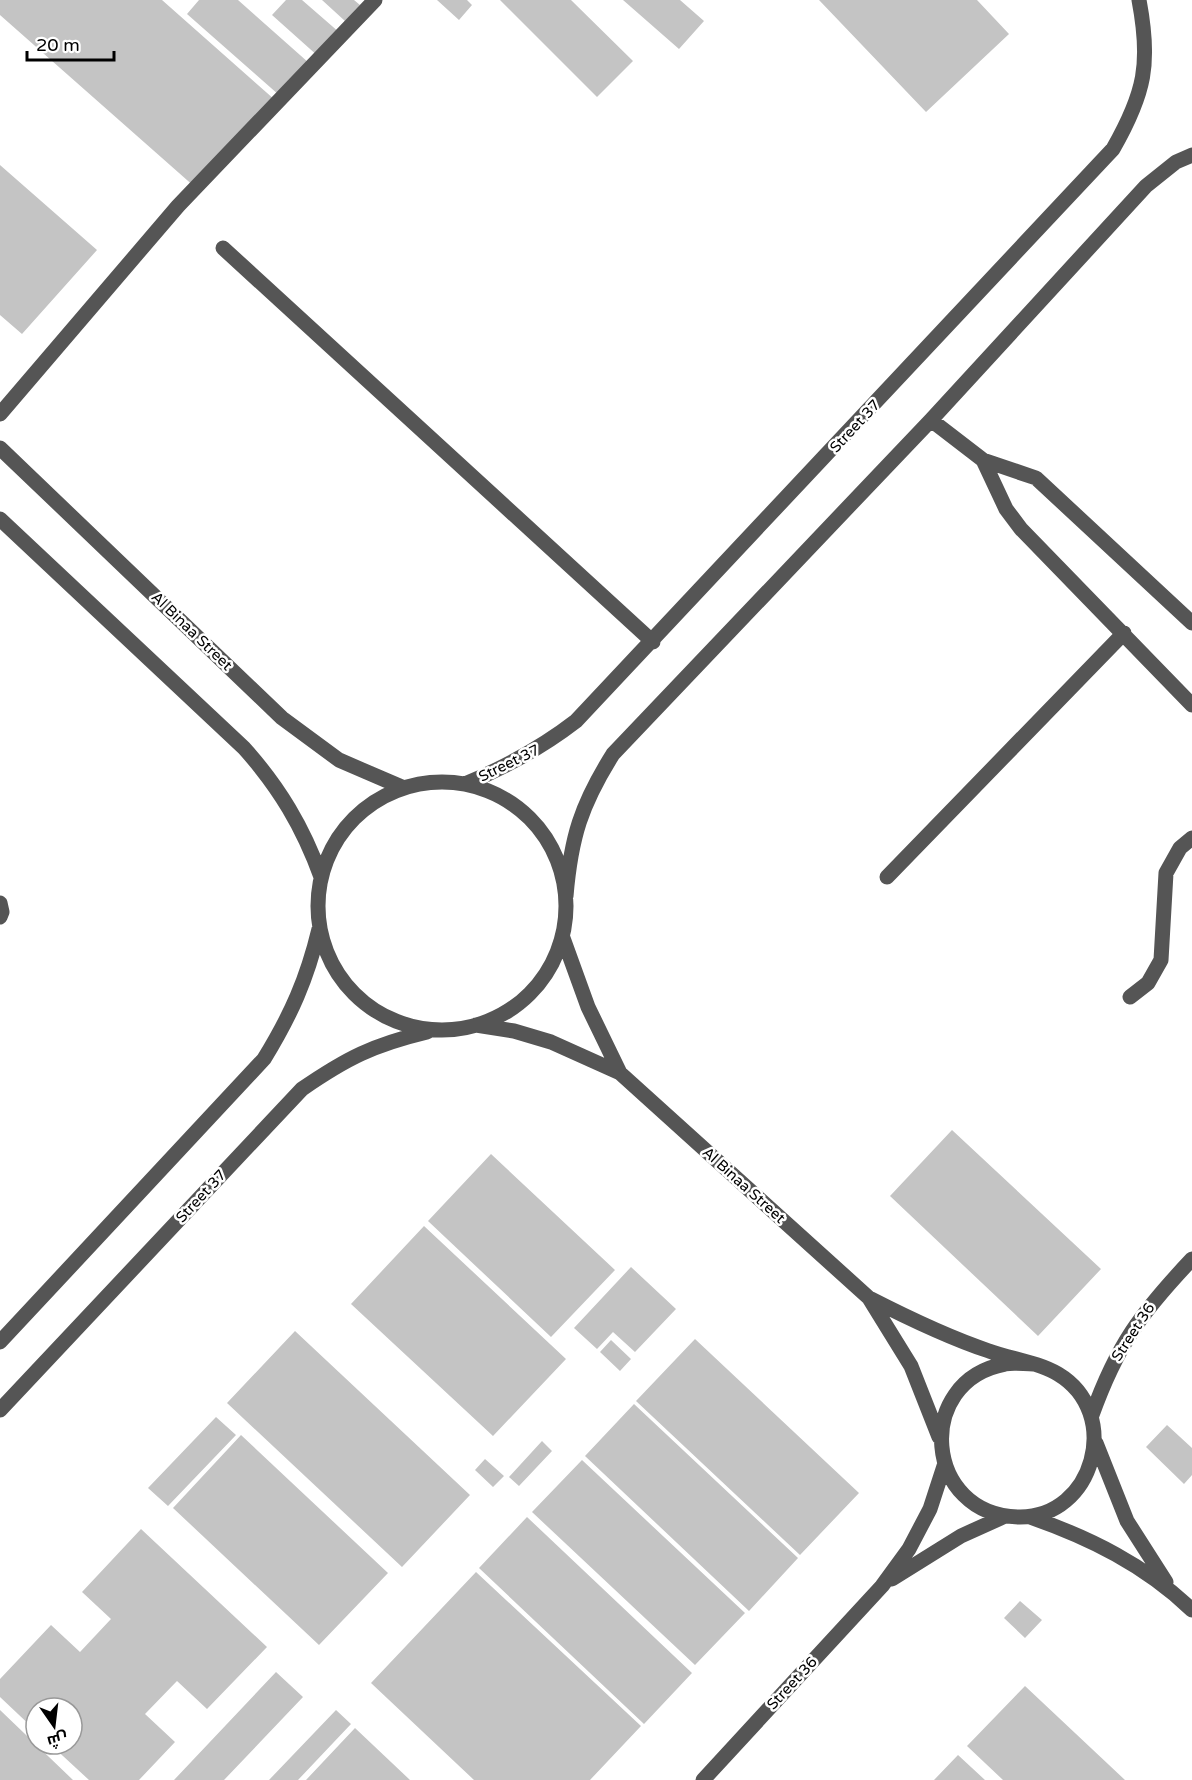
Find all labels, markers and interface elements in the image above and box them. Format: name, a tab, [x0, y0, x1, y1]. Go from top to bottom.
scale bar	[27, 24, 114, 62]
text: 20 m	[36, 34, 80, 56]
street label: Street 37	[826, 396, 884, 456]
street label: Al Binaa Street	[148, 588, 236, 674]
street label: Street 37	[476, 741, 542, 785]
street label: Al Binaa Street	[699, 1143, 789, 1227]
street label: Street 37	[172, 1166, 230, 1226]
street label: Street 36	[1108, 1300, 1158, 1364]
street label: Street 36	[763, 1653, 821, 1713]
north arrow	[24, 1696, 84, 1756]
text: ش	[45, 1727, 70, 1752]

